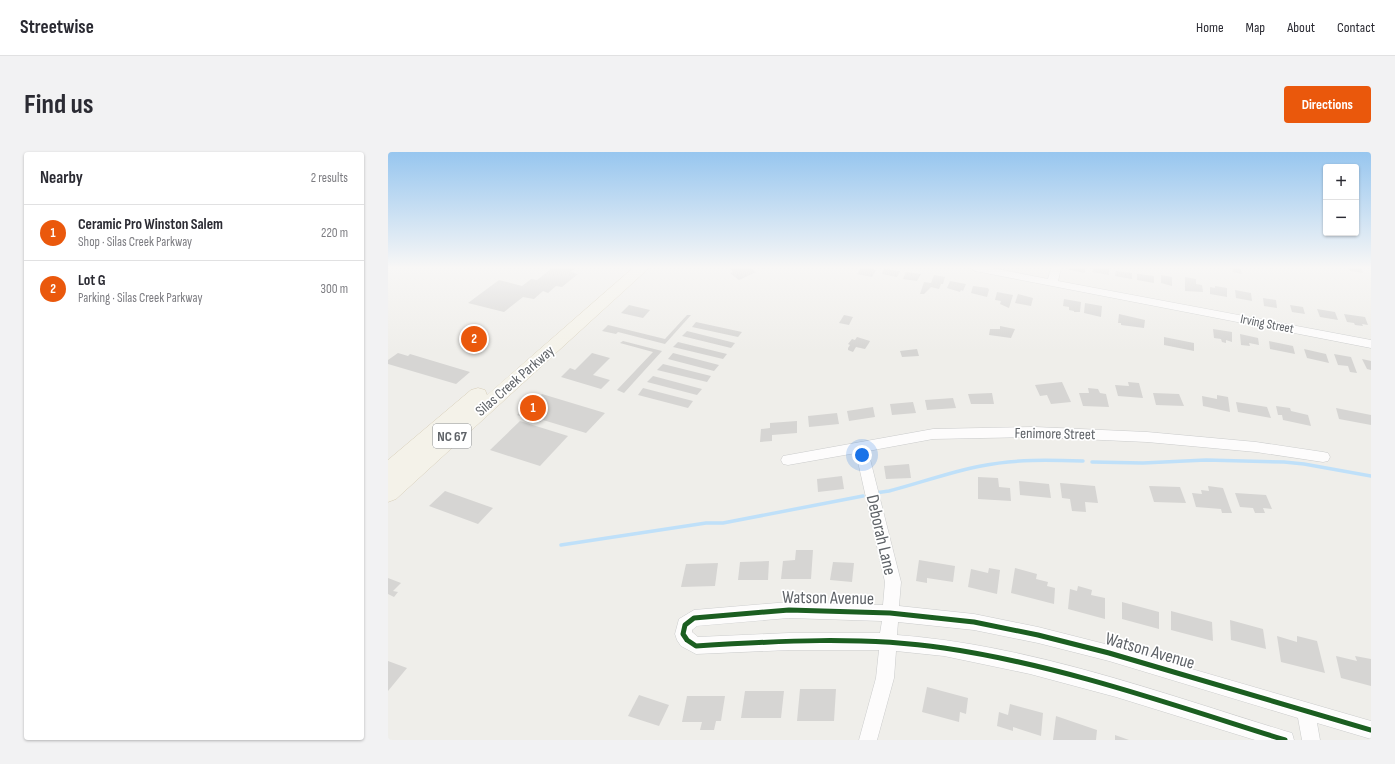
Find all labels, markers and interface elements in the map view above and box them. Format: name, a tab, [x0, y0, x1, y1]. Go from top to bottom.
text: Streetwise	[20, 16, 94, 39]
text: Home	[1196, 19, 1224, 36]
text: Map	[1246, 19, 1265, 36]
text: About	[1287, 19, 1315, 36]
text: Contact	[1337, 19, 1375, 36]
button: Directions	[1284, 86, 1371, 123]
text: Find us	[24, 88, 93, 121]
map controls	[1323, 164, 1359, 236]
button: +	[1323, 164, 1359, 200]
text: Nearby	[40, 168, 83, 188]
text: 2 results	[311, 170, 348, 186]
button: −	[1323, 200, 1359, 236]
text: Ceramic Pro Winston Salem	[78, 215, 223, 234]
text: 1	[50, 225, 56, 241]
text: 220 m	[321, 225, 348, 241]
text: Shop · Silas Creek Parkway	[78, 234, 192, 250]
text: Lot G	[78, 271, 106, 290]
text: 2	[50, 281, 56, 297]
text: 300 m	[321, 281, 348, 297]
text: Parking · Silas Creek Parkway	[78, 290, 202, 306]
street label: Irving Street	[1239, 311, 1295, 337]
pin: 2	[461, 324, 487, 354]
street label: Silas Creek Parkway	[472, 341, 559, 421]
pin: 1	[520, 393, 546, 423]
road number: NC 67	[433, 424, 471, 448]
street label: Fenimore Street	[1014, 424, 1096, 444]
your location	[852, 445, 872, 465]
street label: Deborah Lane	[862, 493, 900, 577]
street label: Watson Avenue	[782, 587, 874, 609]
street label: Watson Avenue	[1103, 628, 1197, 674]

